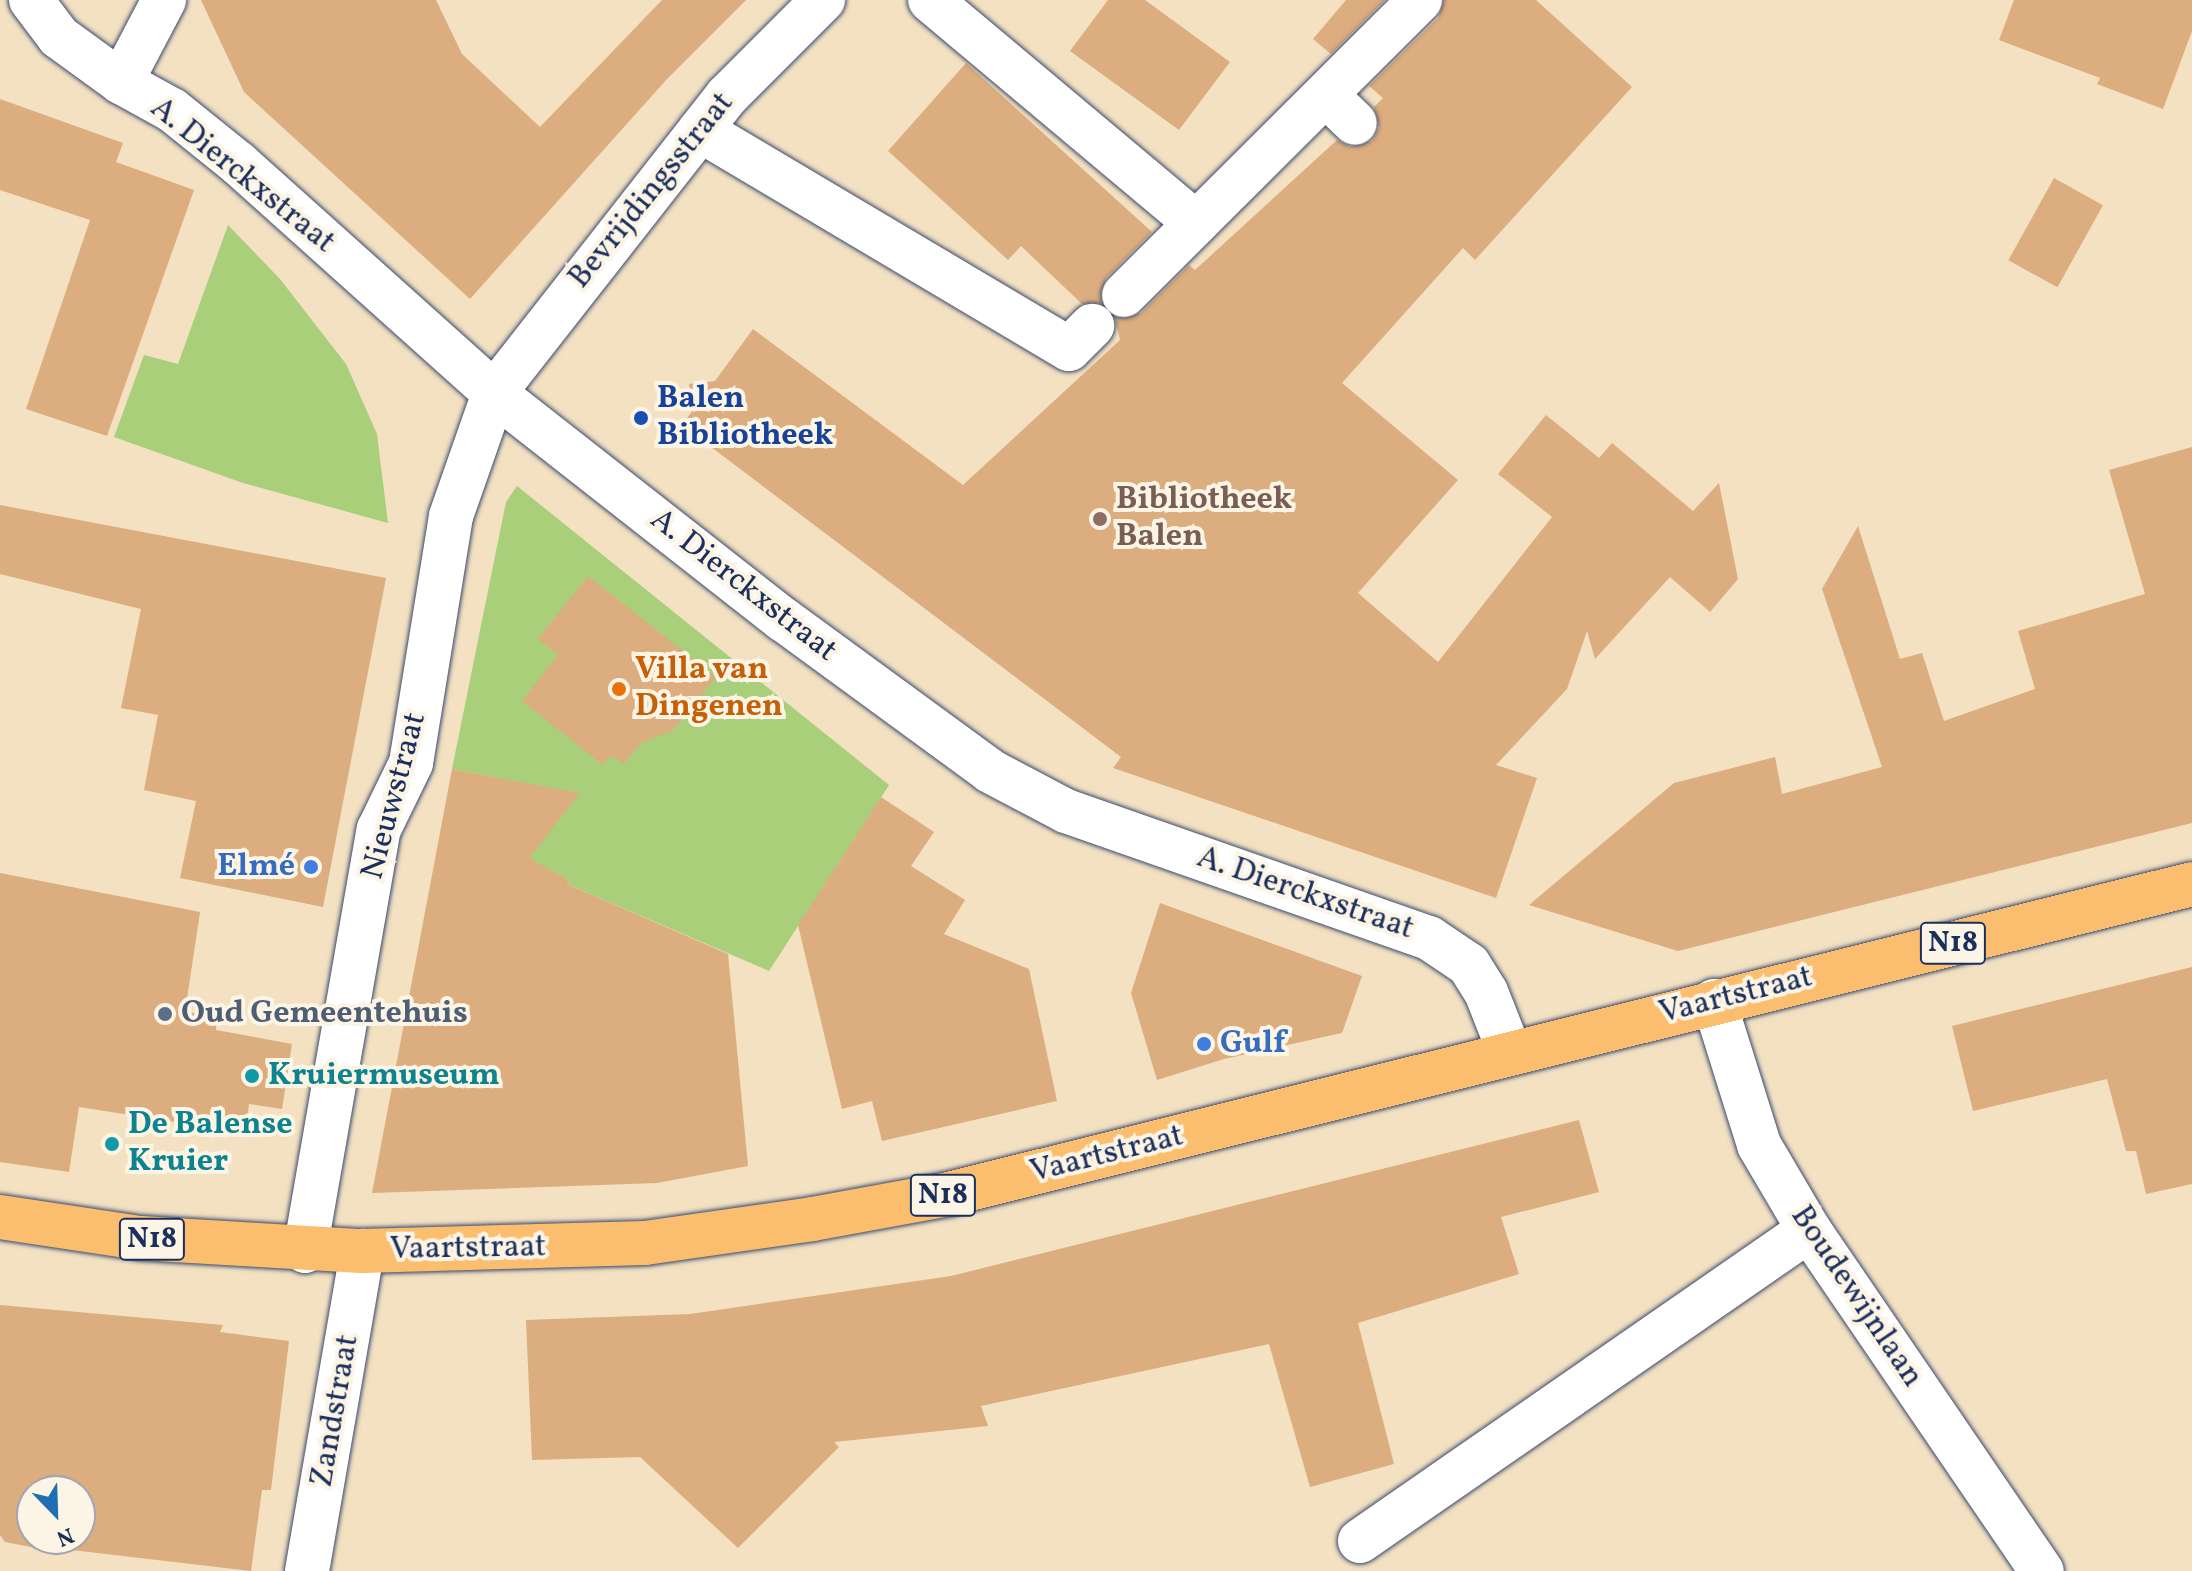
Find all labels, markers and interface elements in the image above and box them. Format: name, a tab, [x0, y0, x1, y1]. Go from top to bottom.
street label: Bevrijdingsstraat	[561, 85, 743, 297]
street label: A. Dierckxstraat	[142, 90, 342, 262]
place label: Balen Bibliotheek	[657, 381, 833, 456]
marker: Balen Bibliotheek	[632, 409, 650, 427]
place label: Bibliotheek Balen	[1116, 482, 1292, 557]
street label: A. Dierckxstraat	[642, 501, 844, 671]
marker: Bibliotheek Balen	[1091, 510, 1109, 528]
place label: Villa van Dingenen	[635, 652, 783, 727]
marker: Villa van Dingenen	[610, 680, 628, 698]
street label: Nieuwstraat	[354, 708, 436, 884]
street label: A. Dierckxstraat	[1192, 839, 1418, 949]
place label: Elmé	[217, 848, 295, 886]
marker: Elmé	[302, 858, 320, 876]
road number: N18	[1919, 917, 1987, 969]
street label: Vaartstraat	[1655, 958, 1817, 1034]
place label: Oud Gemeentehuis	[181, 995, 468, 1033]
marker: Oud Gemeentehuis	[156, 1005, 174, 1023]
place label: Gulf	[1220, 1025, 1286, 1063]
marker: Gulf	[1195, 1035, 1213, 1053]
place label: Kruiermuseum	[268, 1057, 500, 1095]
marker: Kruiermuseum	[243, 1067, 261, 1085]
place label: De Balense Kruier	[128, 1107, 293, 1182]
street label: Vaartstraat	[1026, 1117, 1188, 1193]
marker: De Balense Kruier	[103, 1135, 121, 1153]
road number: N18	[909, 1169, 977, 1221]
street label: Boudewijnlaan	[1781, 1199, 1931, 1395]
road number: N18	[118, 1213, 186, 1265]
street label: Vaartstraat	[389, 1228, 547, 1270]
street label: Zandstraat	[304, 1332, 368, 1490]
north arrow	[16, 1475, 96, 1555]
text: N	[51, 1518, 78, 1553]

